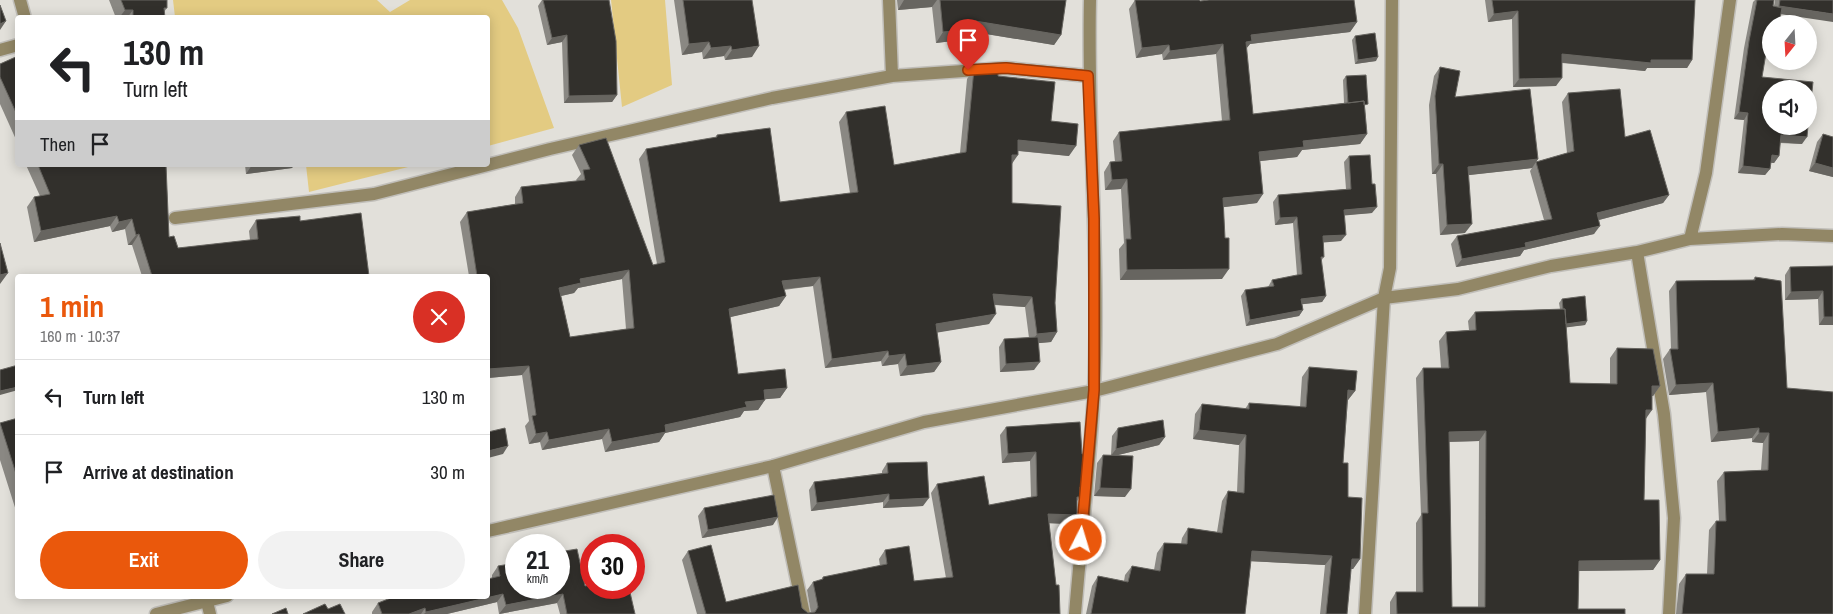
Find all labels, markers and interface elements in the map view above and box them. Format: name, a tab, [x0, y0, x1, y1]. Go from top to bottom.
north arrow	[1762, 15, 1818, 70]
map controls	[1762, 15, 1817, 135]
pin	[947, 19, 989, 70]
icon: arrive	[954, 26, 982, 54]
text: 130 m	[123, 29, 204, 76]
icon: left	[40, 35, 105, 100]
text: Turn left	[123, 74, 188, 104]
button: sound	[1762, 80, 1817, 135]
icon: arrive	[86, 130, 114, 158]
text: Then	[40, 131, 76, 157]
text: 1 min	[40, 286, 104, 326]
button: close	[413, 291, 465, 343]
text: 160 m · 10:37	[40, 325, 120, 347]
icon: left	[40, 383, 68, 411]
text: Turn left	[83, 384, 144, 410]
text: 130 m	[422, 384, 465, 410]
icon: arrive	[40, 458, 68, 486]
text: Arrive at destination	[83, 459, 234, 485]
text: 30 m	[430, 459, 465, 485]
position arrow	[1054, 513, 1106, 565]
button: Exit	[40, 531, 248, 589]
button: Share	[258, 531, 465, 589]
speed limit sign: 30	[580, 534, 645, 599]
text: 21	[526, 543, 549, 577]
text: km/h	[527, 571, 548, 587]

